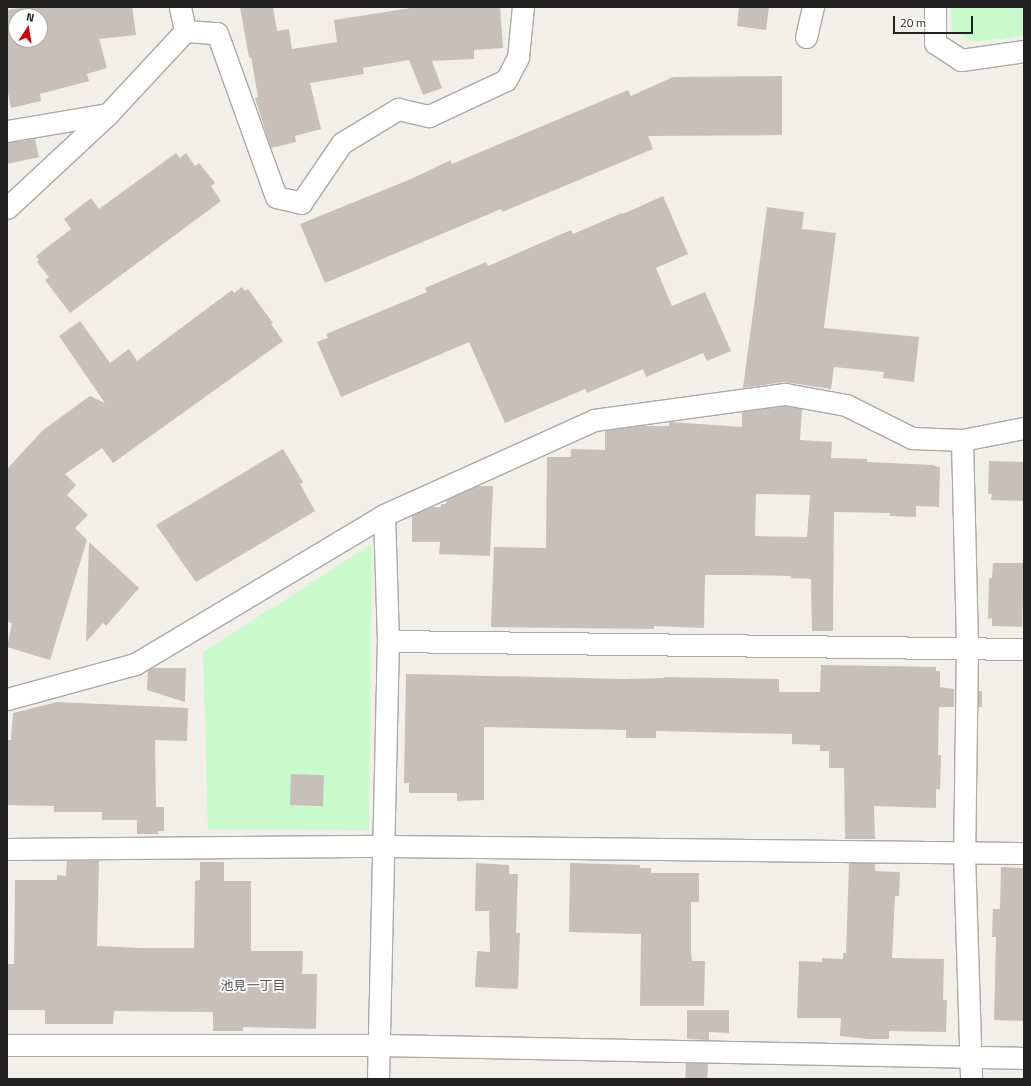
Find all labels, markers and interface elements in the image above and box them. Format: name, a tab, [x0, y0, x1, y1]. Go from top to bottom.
north arrow	[8, 8, 48, 48]
scale bar	[895, 8, 975, 34]
text: N	[25, 9, 36, 26]
text: 20 m	[900, 13, 926, 32]
district label: 池見一丁目	[221, 977, 285, 993]

